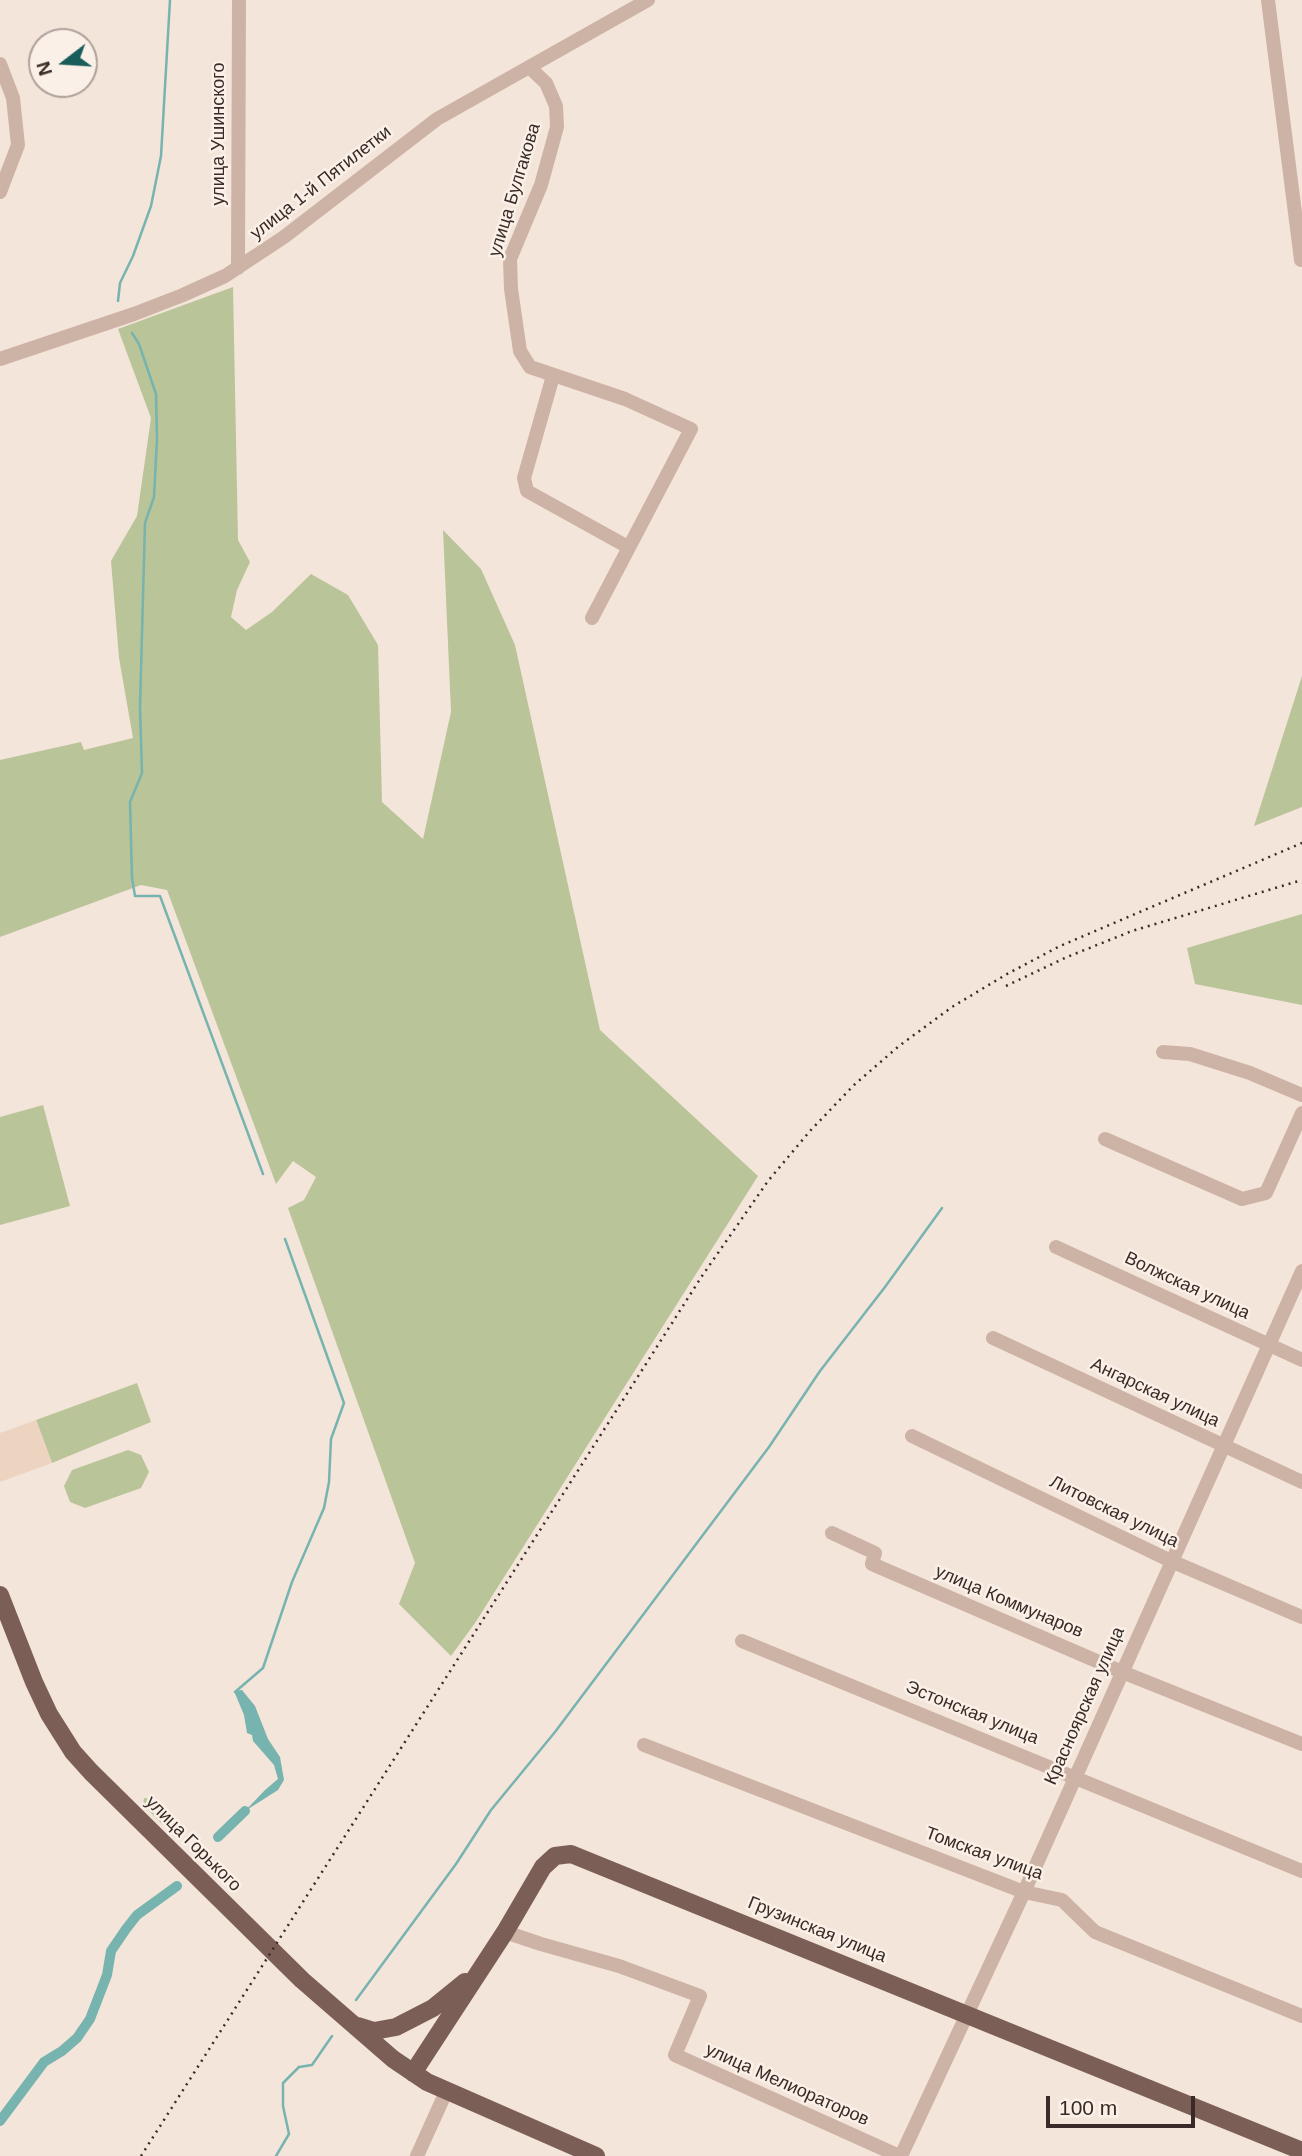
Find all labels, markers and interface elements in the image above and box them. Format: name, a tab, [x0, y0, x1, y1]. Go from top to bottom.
north arrow	[28, 28, 98, 98]
text: N	[32, 59, 56, 78]
street label: улица Ушинского	[208, 63, 230, 205]
street label: улица 1-й Пятилетки	[246, 121, 396, 245]
street label: улица Булгакова	[484, 121, 546, 259]
street label: Волжская улица	[1121, 1248, 1253, 1324]
street label: Ангарская улица	[1087, 1354, 1223, 1432]
street label: Литовская улица	[1046, 1471, 1182, 1553]
street label: улица Коммунаров	[932, 1561, 1086, 1643]
street label: Красноярская улица	[1040, 1624, 1130, 1788]
street label: Эстонская улица	[902, 1676, 1042, 1750]
street label: улица Горького	[141, 1792, 245, 1896]
street label: Томская улица	[922, 1823, 1046, 1885]
street label: Грузинская улица	[745, 1892, 889, 1968]
street label: улица Мелиораторов	[702, 2039, 872, 2131]
scale bar	[1050, 2082, 1199, 2126]
text: 100 m	[1059, 2096, 1117, 2119]

